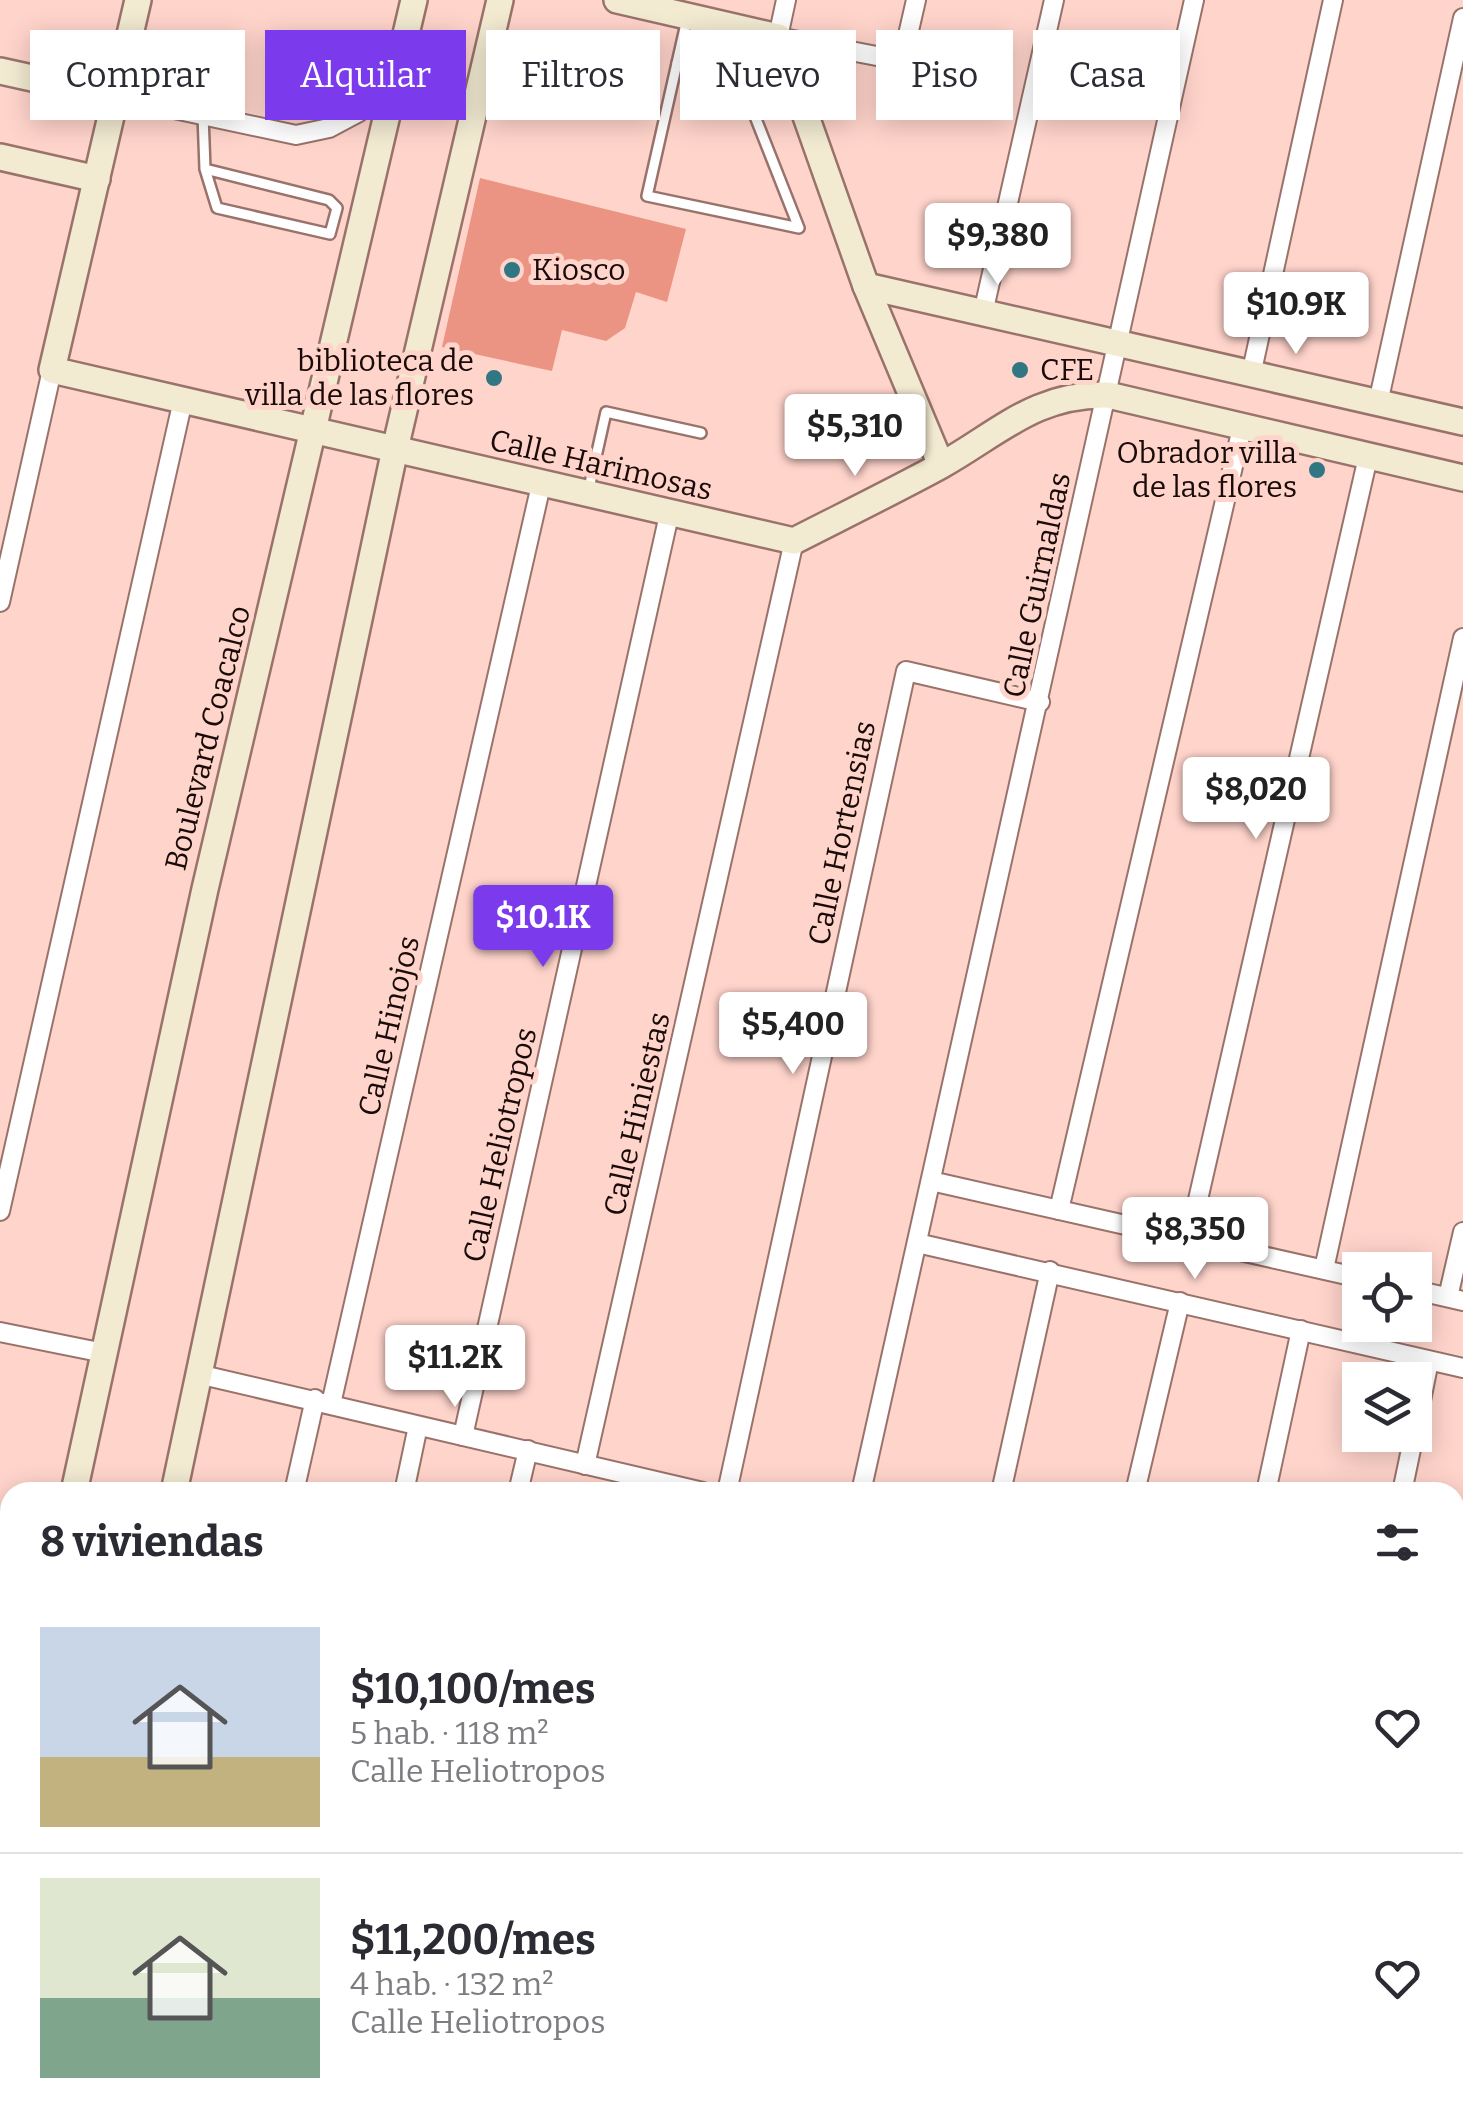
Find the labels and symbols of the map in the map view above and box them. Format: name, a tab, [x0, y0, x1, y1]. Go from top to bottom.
pin: $9,380	[917, 203, 1079, 288]
place label: Kiosco	[532, 252, 625, 288]
marker: Kiosco	[501, 259, 523, 281]
pin: $10.9K	[1215, 272, 1377, 357]
place label: biblioteca de villa de las flores	[244, 343, 474, 413]
place label: CFE	[1040, 352, 1094, 388]
marker: CFE	[1009, 359, 1031, 381]
marker: biblioteca de villa de las flores	[483, 367, 505, 389]
pin: $5,310	[774, 394, 936, 479]
street label: Calle Harimosas	[486, 422, 716, 508]
place label: Obrador villa de las flores	[1117, 435, 1297, 505]
marker: Obrador villa de las flores	[1306, 459, 1328, 481]
street label: Calle Guirnaldas	[996, 469, 1078, 701]
street label: Boulevard Coacalco	[158, 602, 258, 874]
street label: Calle Hortensias	[801, 718, 883, 948]
pin: $8,020	[1175, 757, 1337, 842]
pin: $10.1K	[462, 885, 624, 970]
street label: Calle Hinojos	[351, 933, 427, 1119]
pin: $5,400	[712, 992, 874, 1077]
street label: Calle Hiniestas	[596, 1009, 678, 1219]
street label: Calle Heliotropos	[456, 1024, 544, 1266]
pin: $8,350	[1114, 1197, 1276, 1282]
pin: $11.2K	[374, 1325, 536, 1410]

